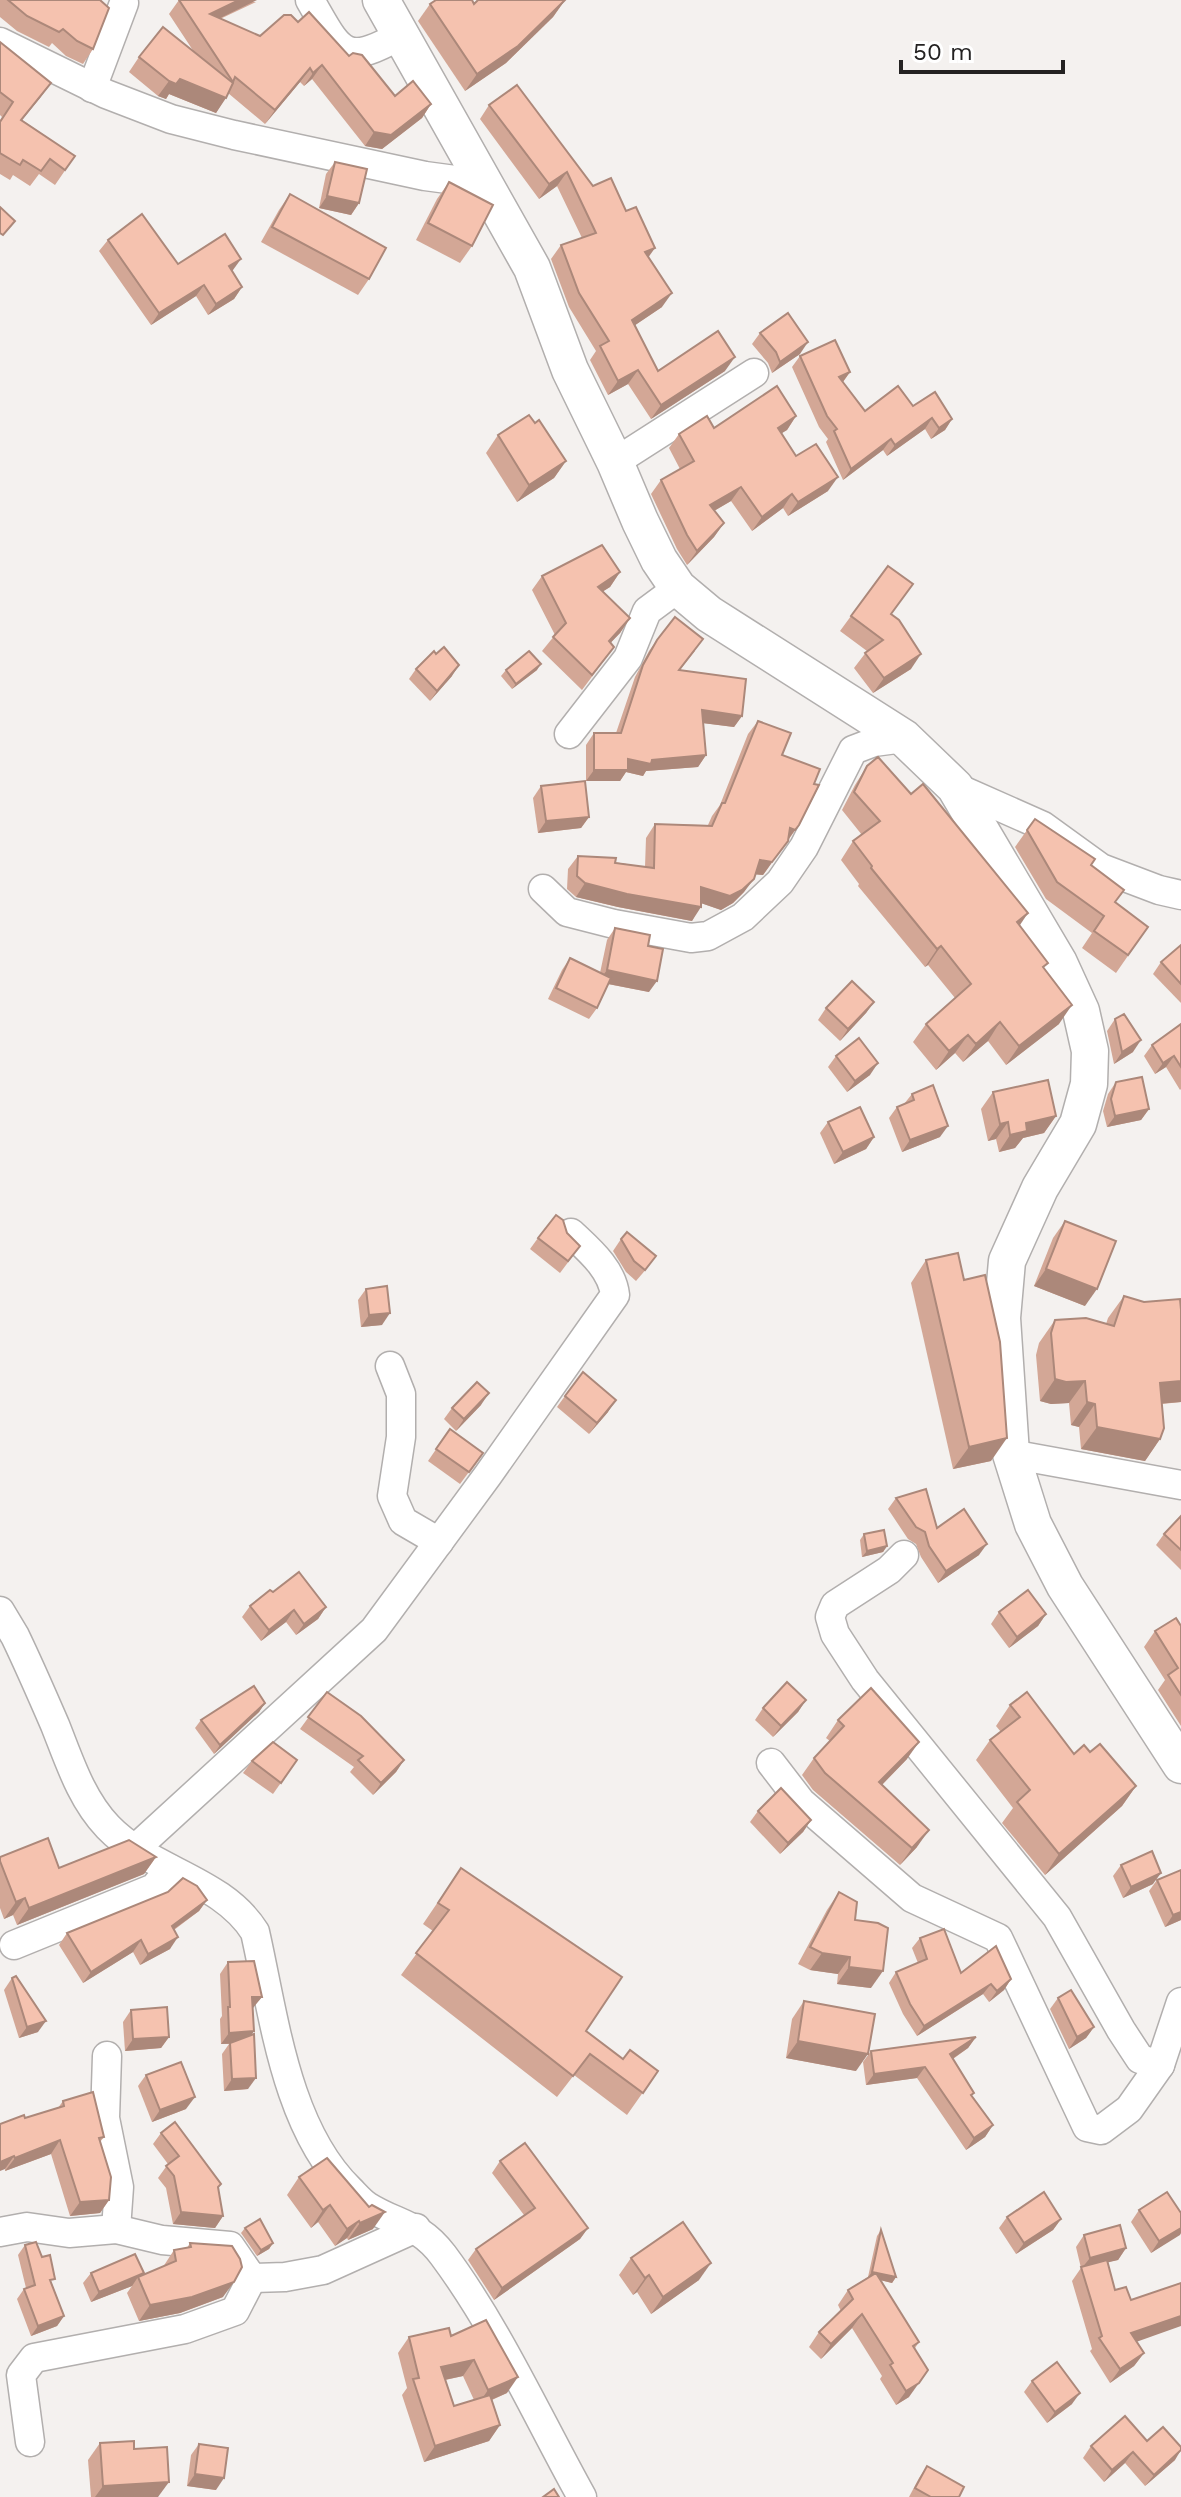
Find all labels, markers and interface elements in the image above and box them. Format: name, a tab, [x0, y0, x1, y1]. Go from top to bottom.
scale bar	[901, 24, 1063, 74]
text: 50 m	[913, 38, 973, 66]

